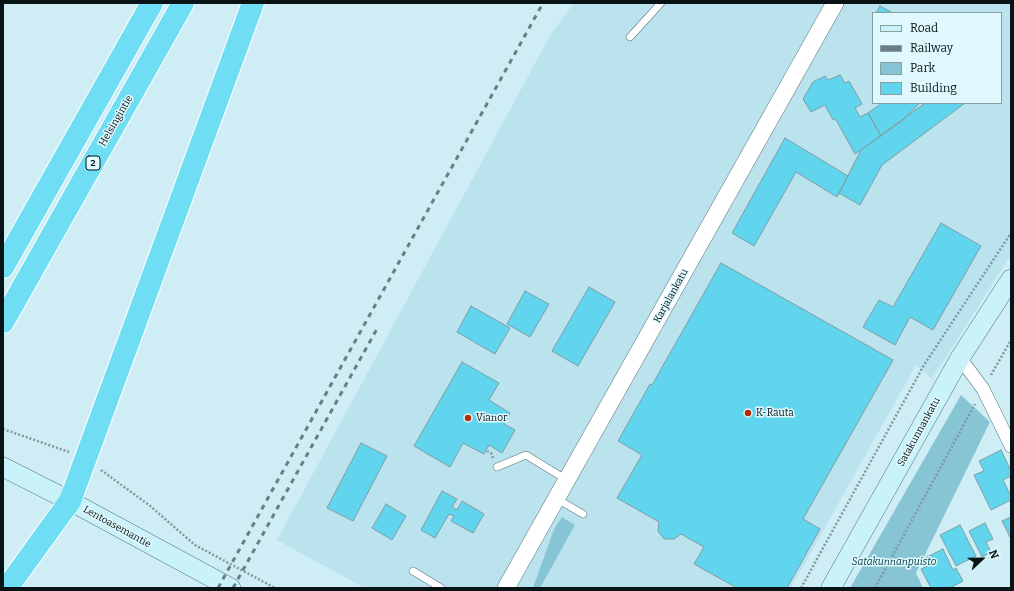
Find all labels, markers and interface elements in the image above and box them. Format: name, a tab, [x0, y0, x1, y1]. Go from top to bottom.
legend	[872, 12, 1002, 104]
text: Road	[910, 21, 938, 35]
text: Railway	[910, 41, 953, 55]
text: Park	[910, 61, 935, 75]
text: Building	[910, 81, 957, 95]
street label: Helsingintie	[97, 93, 135, 149]
road number: 2	[86, 156, 100, 170]
street label: Karjalankatu	[651, 267, 691, 325]
street label: Satakunnankatu	[895, 395, 943, 469]
place label: K-Rauta	[756, 407, 794, 419]
marker: K-Rauta	[743, 408, 753, 418]
place label: Vianor	[476, 412, 507, 424]
marker: Vianor	[463, 413, 473, 423]
street label: Lentoasemantie	[81, 503, 153, 551]
north arrow	[962, 539, 1002, 579]
text: N	[986, 548, 1001, 561]
park label: Satakunnanpuisto	[852, 556, 936, 568]

